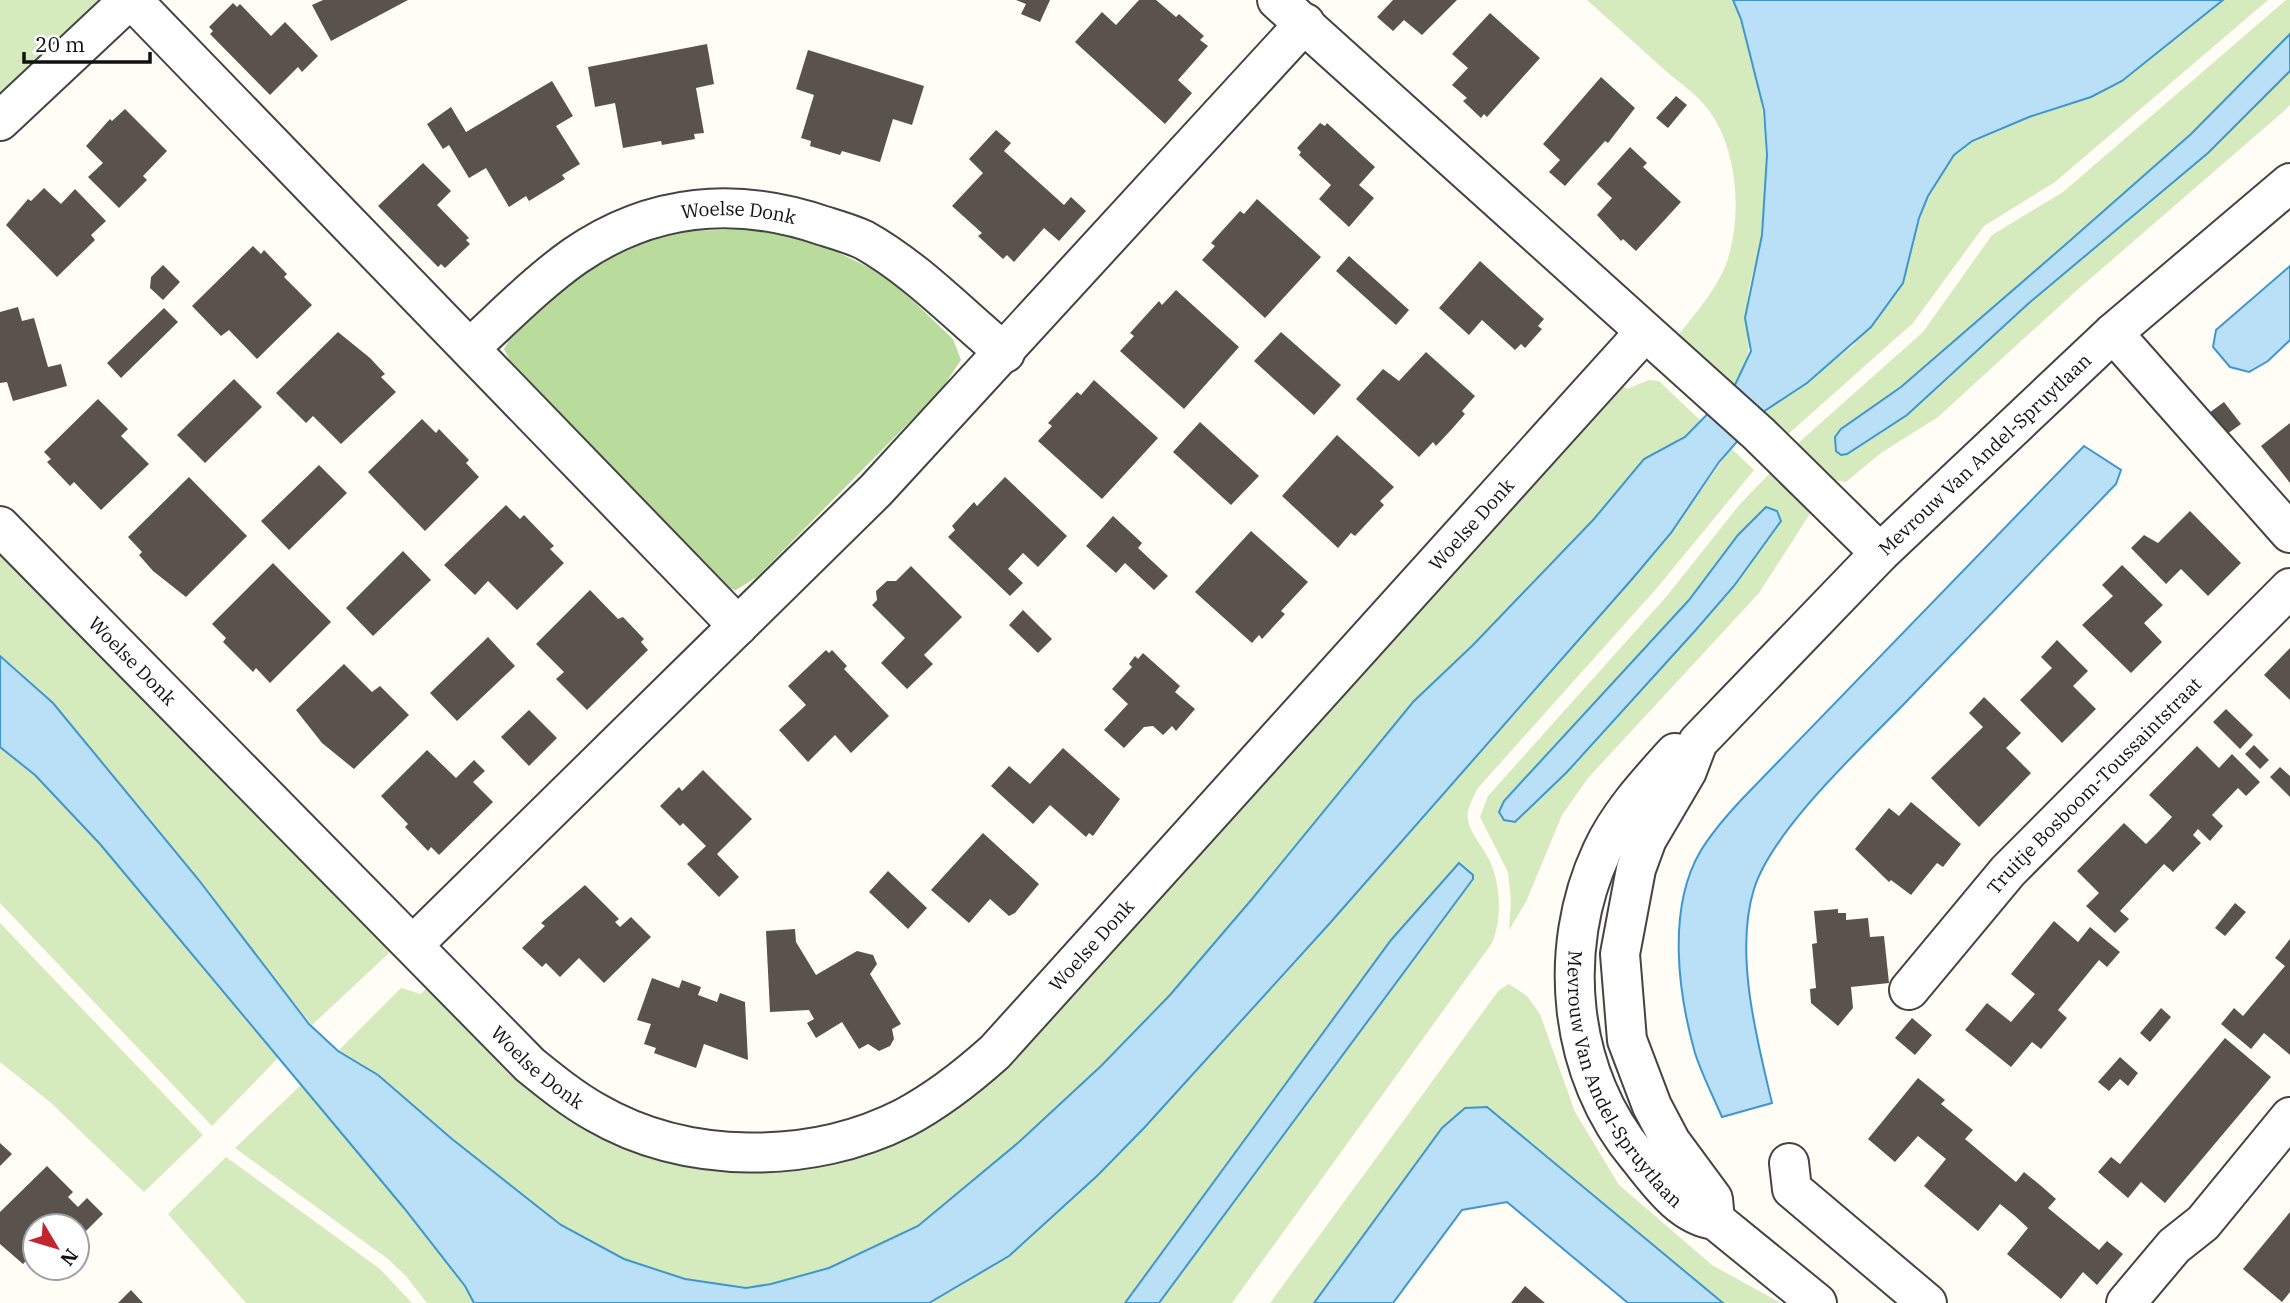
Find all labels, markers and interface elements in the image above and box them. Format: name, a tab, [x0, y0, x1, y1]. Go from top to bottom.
scale bar	[24, 21, 150, 65]
text: 20 m	[35, 30, 85, 58]
street label: Woelse Donk	[680, 196, 799, 229]
street label: Mevrouw Van Andel-Spruytlaan	[1873, 348, 2096, 560]
street label: Woelse Donk	[1424, 473, 1519, 575]
street label: Woelse Donk	[83, 611, 182, 710]
street label: Truitje Bosboom-Toussaintstraat	[1982, 672, 2207, 899]
street label: Woelse Donk	[1044, 894, 1139, 996]
street label: Mevrouw Van Andel-Spruytlaan	[1563, 950, 1688, 1213]
street label: Woelse Donk	[486, 1020, 588, 1114]
north arrow	[21, 1212, 91, 1282]
text: N	[55, 1244, 83, 1271]

